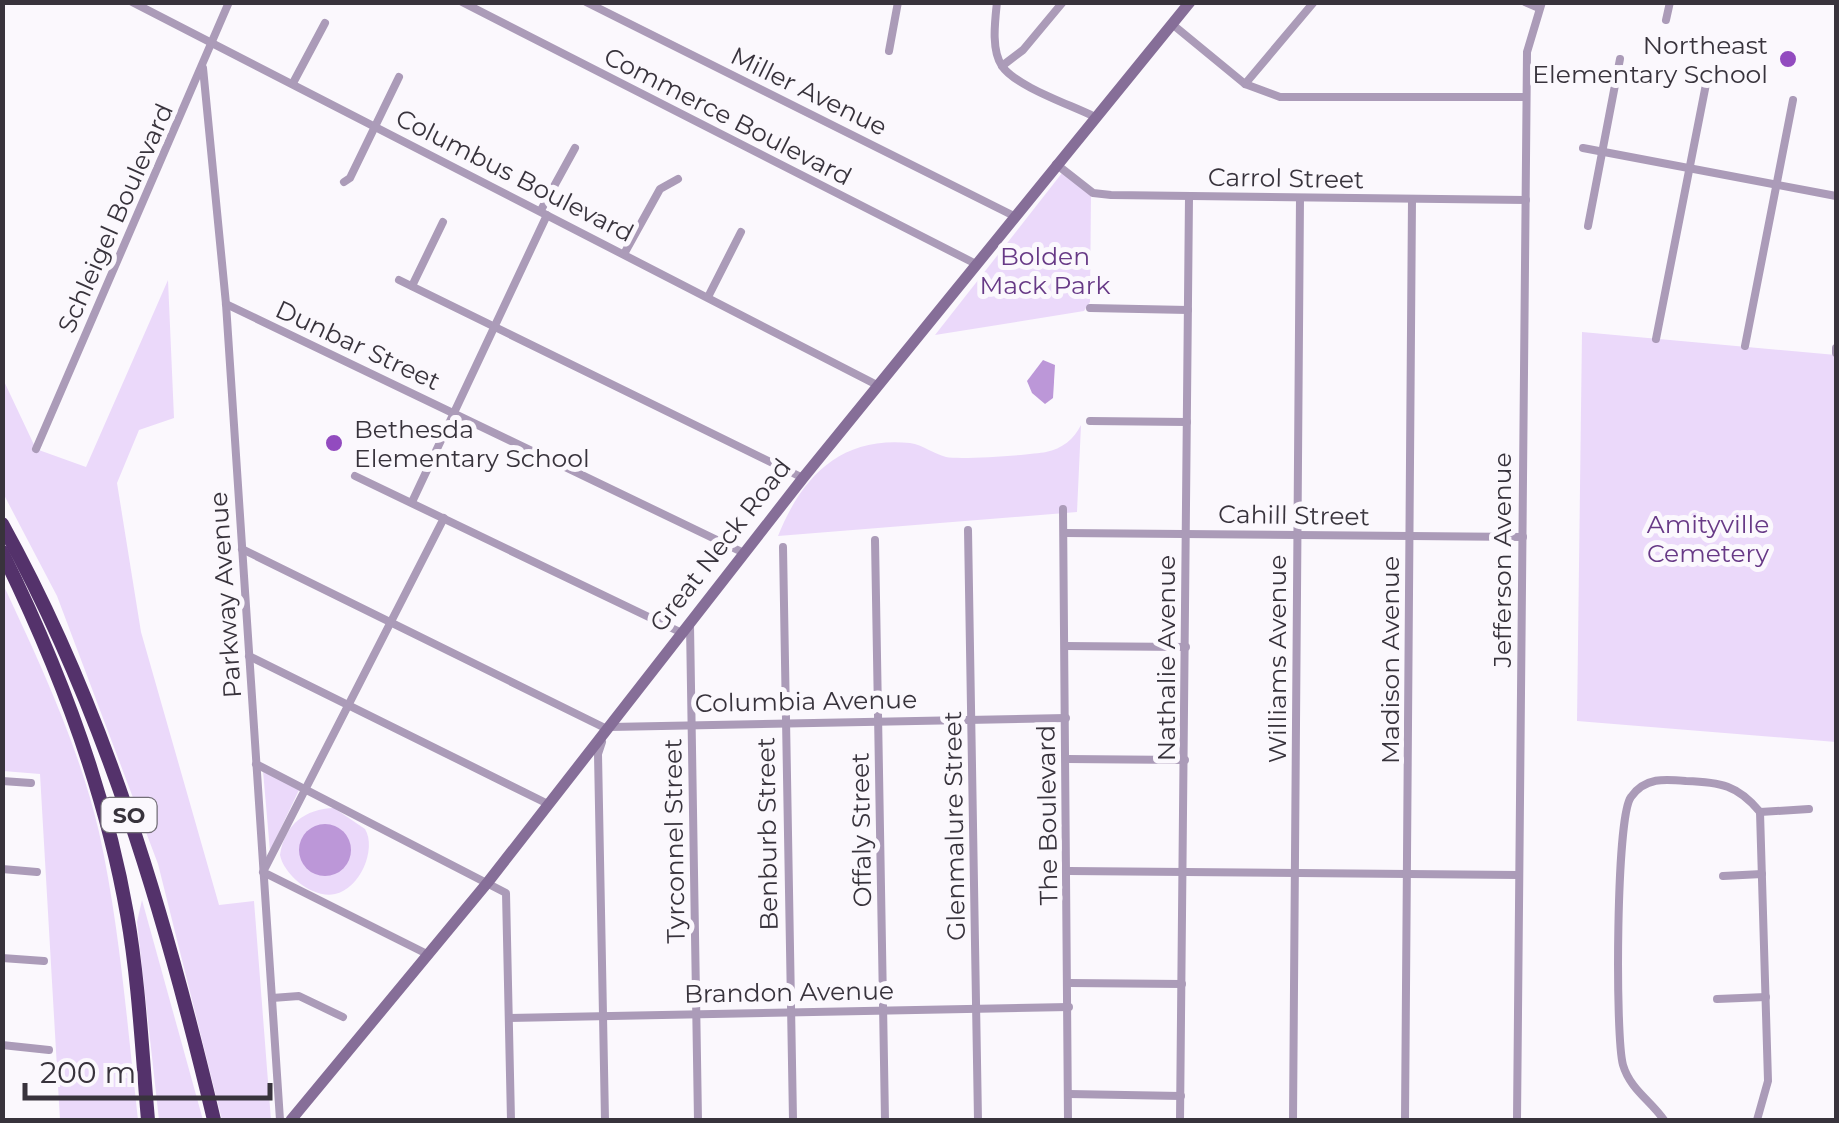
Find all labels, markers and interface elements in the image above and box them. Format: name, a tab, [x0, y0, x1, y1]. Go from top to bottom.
place label: Northeast Elementary School	[1532, 30, 1768, 89]
street label: Miller Avenue	[726, 40, 892, 142]
street label: Commerce Boulevard	[599, 41, 857, 191]
marker: Northeast Elementary School	[1777, 48, 1799, 70]
street label: Schleigel Boulevard	[51, 99, 179, 337]
street label: Columbus Boulevard	[391, 102, 639, 248]
street label: Carrol Street	[1208, 162, 1364, 194]
park label: Bolden Mack Park	[979, 241, 1111, 300]
street label: Dunbar Street	[271, 294, 445, 396]
place label: Bethesda Elementary School	[354, 414, 590, 473]
marker: Bethesda Elementary School	[323, 432, 345, 454]
street label: Great Neck Road	[643, 452, 797, 638]
street label: Jefferson Avenue	[1487, 452, 1517, 669]
street label: Parkway Avenue	[203, 491, 247, 699]
street label: Cahill Street	[1218, 499, 1370, 531]
park label: Amityville Cemetery	[1647, 509, 1769, 568]
street label: Nathalie Avenue	[1151, 555, 1181, 761]
street label: Williams Avenue	[1262, 555, 1292, 763]
street label: Madison Avenue	[1375, 556, 1405, 764]
street label: Columbia Avenue	[695, 684, 917, 718]
street label: Glenmalure Street	[937, 711, 971, 941]
street label: The Boulevard	[1030, 725, 1064, 905]
street label: Benburb Street	[750, 737, 784, 931]
street label: Tyrconnel Street	[657, 738, 691, 944]
street label: Offaly Street	[845, 752, 877, 908]
road number: SO	[102, 798, 156, 832]
street label: Brandon Avenue	[684, 975, 894, 1009]
scale bar	[25, 1038, 270, 1100]
text: 200 m	[40, 1054, 136, 1091]

